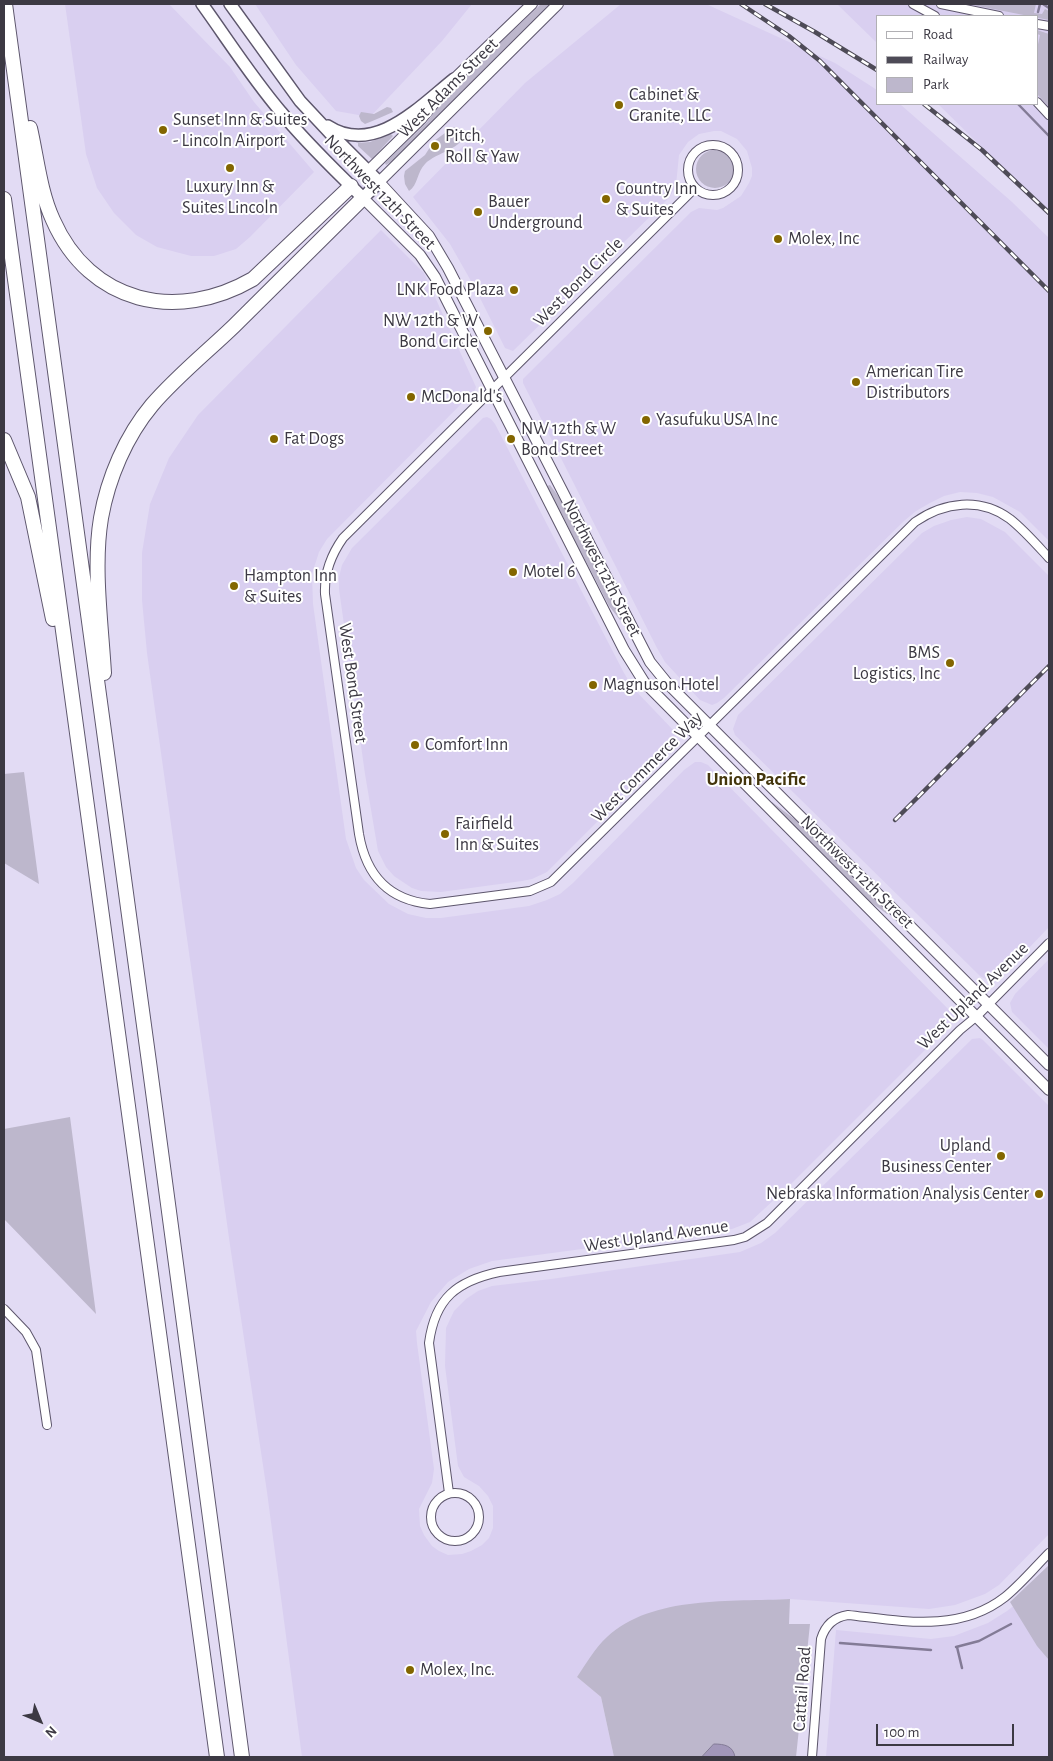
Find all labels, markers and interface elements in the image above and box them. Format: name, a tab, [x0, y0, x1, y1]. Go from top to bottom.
legend	[876, 15, 1038, 105]
text: Road	[923, 27, 953, 42]
street label: West Adams Street	[393, 33, 503, 143]
text: Railway	[923, 52, 968, 67]
text: Park	[923, 77, 949, 92]
place label: Cabinet & Granite, LLC	[629, 84, 711, 126]
marker: Cabinet & Granite, LLC	[613, 99, 625, 111]
place label: Sunset Inn & Suites - Lincoln Airport	[173, 109, 307, 152]
marker: Sunset Inn & Suites - Lincoln Airport	[157, 124, 169, 136]
place label: Pitch, Roll & Yaw	[445, 125, 519, 168]
street label: Northwest 12th Street	[320, 130, 440, 254]
marker: Pitch, Roll & Yaw	[429, 140, 441, 152]
marker: Luxury Inn & Suites Lincoln	[224, 162, 236, 174]
place label: Luxury Inn & Suites Lincoln	[182, 176, 278, 218]
place label: Country Inn & Suites	[616, 178, 698, 220]
place label: Bauer Underground	[488, 191, 583, 233]
marker: Country Inn & Suites	[600, 193, 612, 205]
marker: Bauer Underground	[472, 206, 484, 218]
place label: Molex, Inc	[788, 228, 859, 250]
street label: West Bond Circle	[529, 233, 627, 331]
marker: Molex, Inc	[772, 233, 784, 245]
place label: LNK Food Plaza	[396, 279, 504, 301]
marker: LNK Food Plaza	[508, 284, 520, 296]
place label: NW 12th & W Bond Circle	[383, 310, 478, 352]
marker: NW 12th & W Bond Circle	[482, 325, 494, 337]
place label: American Tire Distributors	[866, 361, 964, 404]
marker: American Tire Distributors	[850, 376, 862, 388]
place label: McDonald's	[421, 386, 503, 408]
marker: McDonald's	[405, 391, 417, 403]
place label: Yasufuku USA Inc	[656, 409, 777, 431]
marker: Yasufuku USA Inc	[640, 414, 652, 426]
place label: NW 12th & W Bond Street	[521, 418, 616, 460]
place label: Fat Dogs	[284, 428, 344, 450]
marker: Fat Dogs	[268, 433, 280, 445]
marker: NW 12th & W Bond Street	[505, 433, 517, 445]
street label: Northwest 12th Street	[558, 496, 646, 640]
place label: Motel 6	[523, 561, 575, 583]
place label: Hampton Inn & Suites	[244, 565, 337, 608]
marker: Motel 6	[507, 566, 519, 578]
marker: Hampton Inn & Suites	[228, 580, 240, 592]
street label: West Bond Street	[334, 622, 372, 744]
place label: BMS Logistics, Inc	[853, 642, 940, 684]
marker: BMS Logistics, Inc	[944, 657, 956, 669]
place label: Magnuson Hotel	[603, 674, 719, 696]
marker: Magnuson Hotel	[587, 679, 599, 691]
street label: West Commerce Way	[587, 707, 707, 827]
place label: Comfort Inn	[425, 734, 508, 756]
marker: Comfort Inn	[409, 739, 421, 751]
district label: Union Pacific	[706, 768, 806, 790]
street label: Northwest 12th Street	[796, 811, 918, 933]
place label: Fairfield Inn & Suites	[455, 813, 539, 856]
marker: Fairfield Inn & Suites	[439, 828, 451, 840]
street label: West Upland Avenue	[913, 938, 1033, 1054]
place label: Upland Business Center	[881, 1135, 991, 1178]
marker: Upland Business Center	[995, 1150, 1007, 1162]
place label: Nebraska Information Analysis Center	[766, 1183, 1029, 1205]
marker: Nebraska Information Analysis Center	[1033, 1188, 1045, 1200]
street label: West Upland Avenue	[582, 1215, 730, 1257]
street label: Cattail Road	[788, 1646, 816, 1732]
place label: Molex, Inc.	[420, 1659, 495, 1681]
marker: Molex, Inc.	[404, 1664, 416, 1676]
north arrow	[15, 1696, 65, 1746]
scale bar	[878, 1714, 1016, 1746]
text: N	[42, 1723, 59, 1740]
text: 100 m	[884, 1725, 919, 1740]

